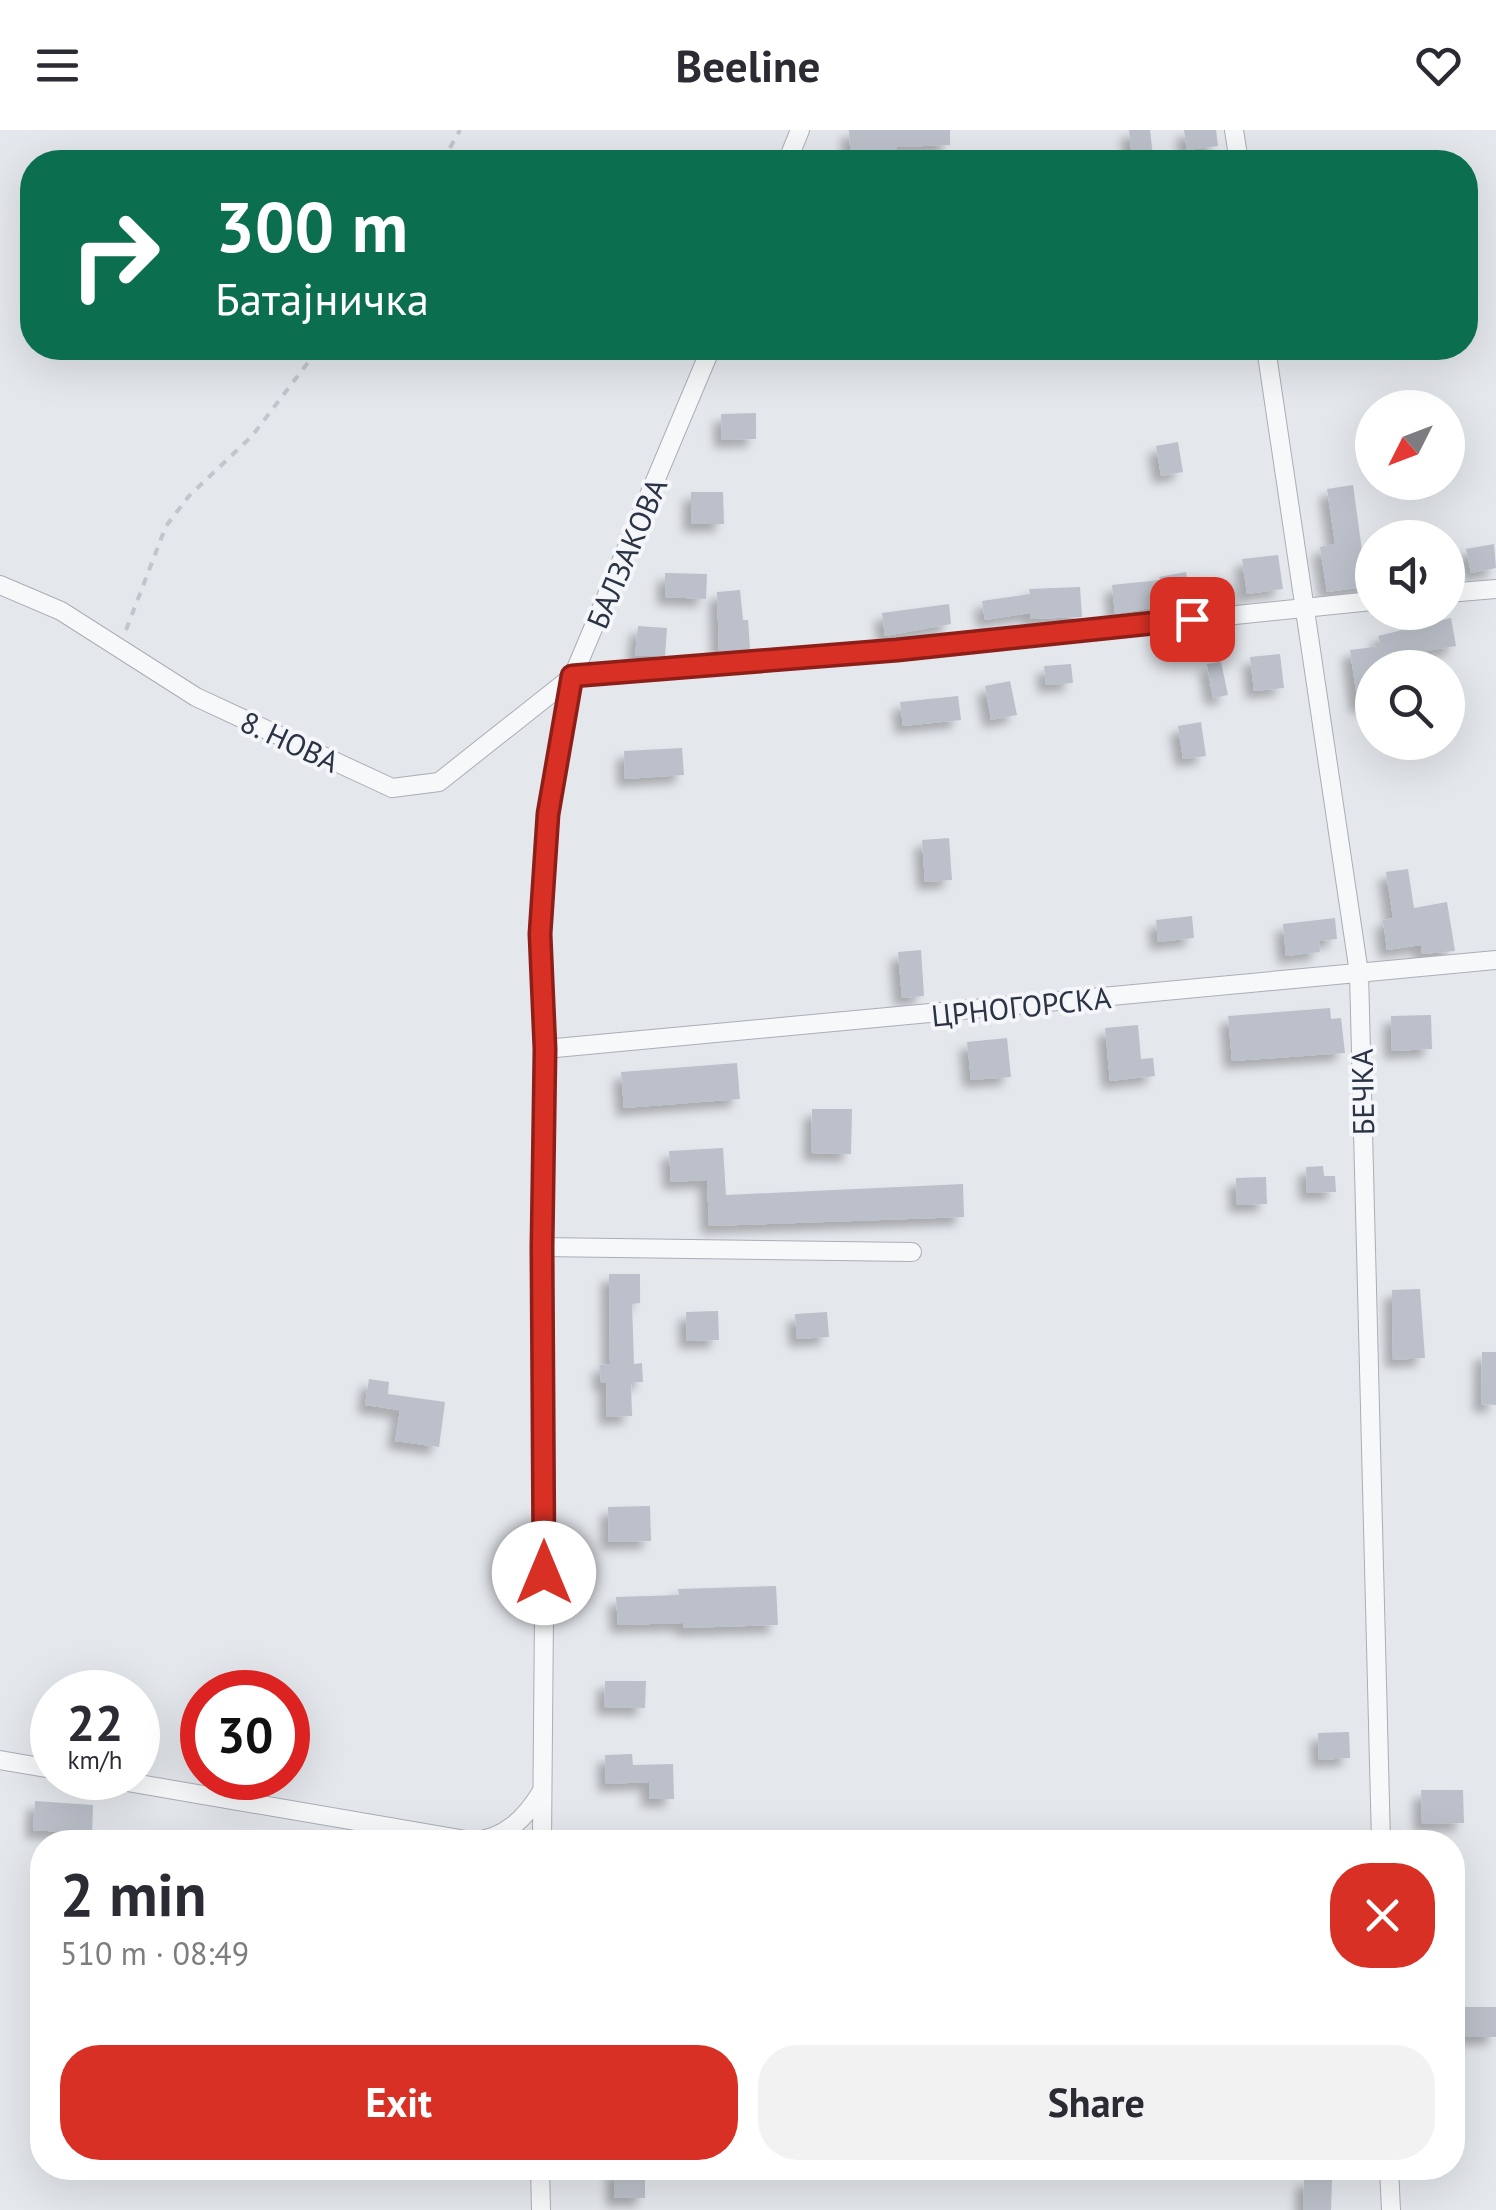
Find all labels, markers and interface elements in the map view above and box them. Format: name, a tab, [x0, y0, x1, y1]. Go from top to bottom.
text: Beeline	[676, 36, 820, 94]
icon: menu	[30, 38, 85, 93]
icon: heart	[1411, 38, 1466, 93]
text: 300 m	[215, 181, 408, 271]
icon: right	[50, 190, 180, 320]
text: Батајничка	[215, 269, 429, 327]
north arrow	[1355, 390, 1465, 500]
map controls	[1355, 390, 1465, 760]
street label: БАЛЗАКОВА	[577, 471, 675, 634]
button: sound	[1355, 520, 1465, 630]
pin	[1150, 577, 1235, 662]
icon: arrive	[1165, 592, 1220, 647]
button: search	[1355, 650, 1465, 760]
street label: 8. НОВА	[235, 701, 346, 781]
street label: ЦРНОГОРСКА	[929, 977, 1113, 1035]
street label: БЕЧКА	[1342, 1048, 1382, 1136]
position arrow	[492, 1521, 596, 1625]
speed limit sign: 30	[180, 1670, 310, 1800]
text: 22	[67, 1690, 123, 1755]
text: km/h	[68, 1744, 122, 1776]
text: 2 min	[60, 1855, 206, 1933]
button: close	[1330, 1863, 1435, 1968]
text: 510 m · 08:49	[60, 1932, 249, 1974]
button: Exit	[60, 2045, 738, 2160]
button: Share	[758, 2045, 1435, 2160]

